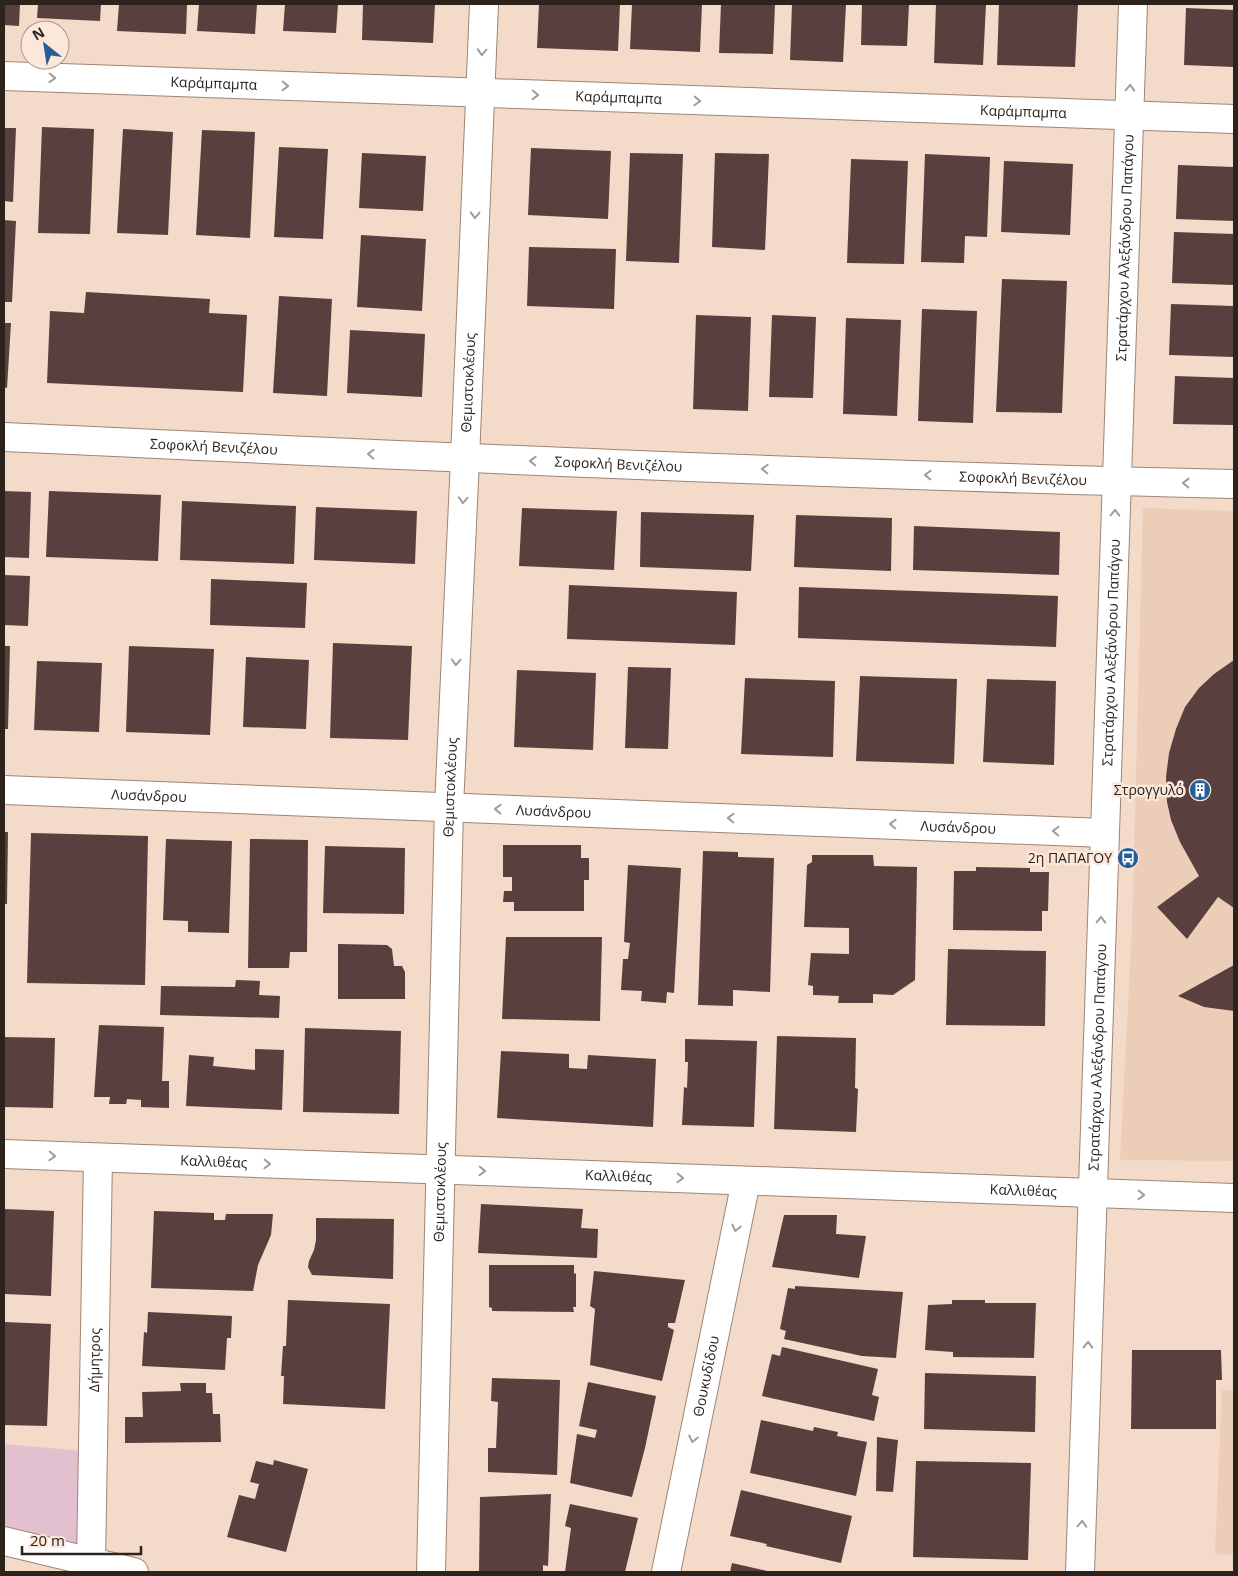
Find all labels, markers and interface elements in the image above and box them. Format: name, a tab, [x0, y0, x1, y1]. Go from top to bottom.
north arrow	[20, 20, 70, 70]
text: N	[29, 22, 48, 44]
one-way arrow	[477, 49, 487, 57]
one-way arrow	[49, 72, 57, 83]
street label: Καράμπαμπα	[170, 72, 258, 94]
one-way arrow	[282, 81, 289, 91]
one-way arrow	[1125, 84, 1135, 92]
street label: Καράμπαμπα	[575, 86, 663, 108]
one-way arrow	[531, 90, 539, 101]
one-way arrow	[694, 96, 701, 106]
street label: Καράμπαμπα	[980, 100, 1068, 122]
street label: Στρατάρχου Αλεξάνδρου Παπάγου	[1111, 134, 1138, 362]
one-way arrow	[470, 211, 481, 219]
street label: Θεμιστοκλέους	[456, 332, 479, 433]
street label: Σοφοκλή Βενιζέλου	[149, 434, 278, 459]
one-way arrow	[366, 449, 374, 460]
street label: Σοφοκλή Βενιζέλου	[554, 452, 683, 476]
one-way arrow	[529, 456, 536, 466]
one-way arrow	[761, 464, 769, 474]
street label: Σοφοκλή Βενιζέλου	[959, 467, 1087, 489]
one-way arrow	[924, 469, 932, 480]
one-way arrow	[1181, 477, 1189, 488]
one-way arrow	[458, 496, 469, 504]
one-way arrow	[1110, 509, 1121, 517]
street label: Στρατάρχου Αλεξάνδρου Παπάγου	[1097, 539, 1124, 766]
one-way arrow	[450, 658, 461, 666]
street label: Θεμιστοκλέους	[438, 737, 461, 837]
building icon: Στρογγυλό	[1188, 778, 1212, 802]
place label: Στρογγυλό	[1114, 780, 1184, 799]
street label: Λυσάνδρου	[111, 784, 187, 806]
street label: Λυσάνδρου	[515, 800, 592, 822]
one-way arrow	[494, 804, 502, 815]
one-way arrow	[727, 813, 735, 824]
street label: Λυσάνδρου	[920, 816, 996, 838]
one-way arrow	[889, 819, 897, 830]
one-way arrow	[1051, 825, 1059, 836]
bus stop icon: 2η ΠΑΠΑΓΟΥ	[1116, 846, 1140, 870]
place label: 2η ΠΑΠΑΓΟΥ	[1028, 848, 1112, 867]
one-way arrow	[1096, 916, 1107, 924]
street label: Στρατάρχου Αλεξάνδρου Παπάγου	[1084, 943, 1110, 1171]
street label: Θεμιστοκλέους	[429, 1142, 450, 1242]
street label: Καλλιθέας	[180, 1150, 248, 1172]
one-way arrow	[49, 1151, 57, 1161]
one-way arrow	[264, 1158, 272, 1169]
street label: Καλλιθέας	[585, 1165, 653, 1186]
one-way arrow	[478, 1166, 486, 1177]
one-way arrow	[676, 1173, 684, 1184]
street label: Καλλιθέας	[989, 1179, 1058, 1201]
one-way arrow	[1137, 1190, 1145, 1200]
one-way arrow	[731, 1224, 742, 1233]
street label: Δήμητρος	[84, 1328, 104, 1392]
street label: Θουκυδίδου	[688, 1334, 723, 1418]
one-way arrow	[1082, 1341, 1093, 1349]
one-way arrow	[688, 1435, 699, 1443]
one-way arrow	[1076, 1519, 1087, 1527]
scale bar	[22, 1524, 141, 1556]
text: 20 m	[30, 1530, 65, 1550]

